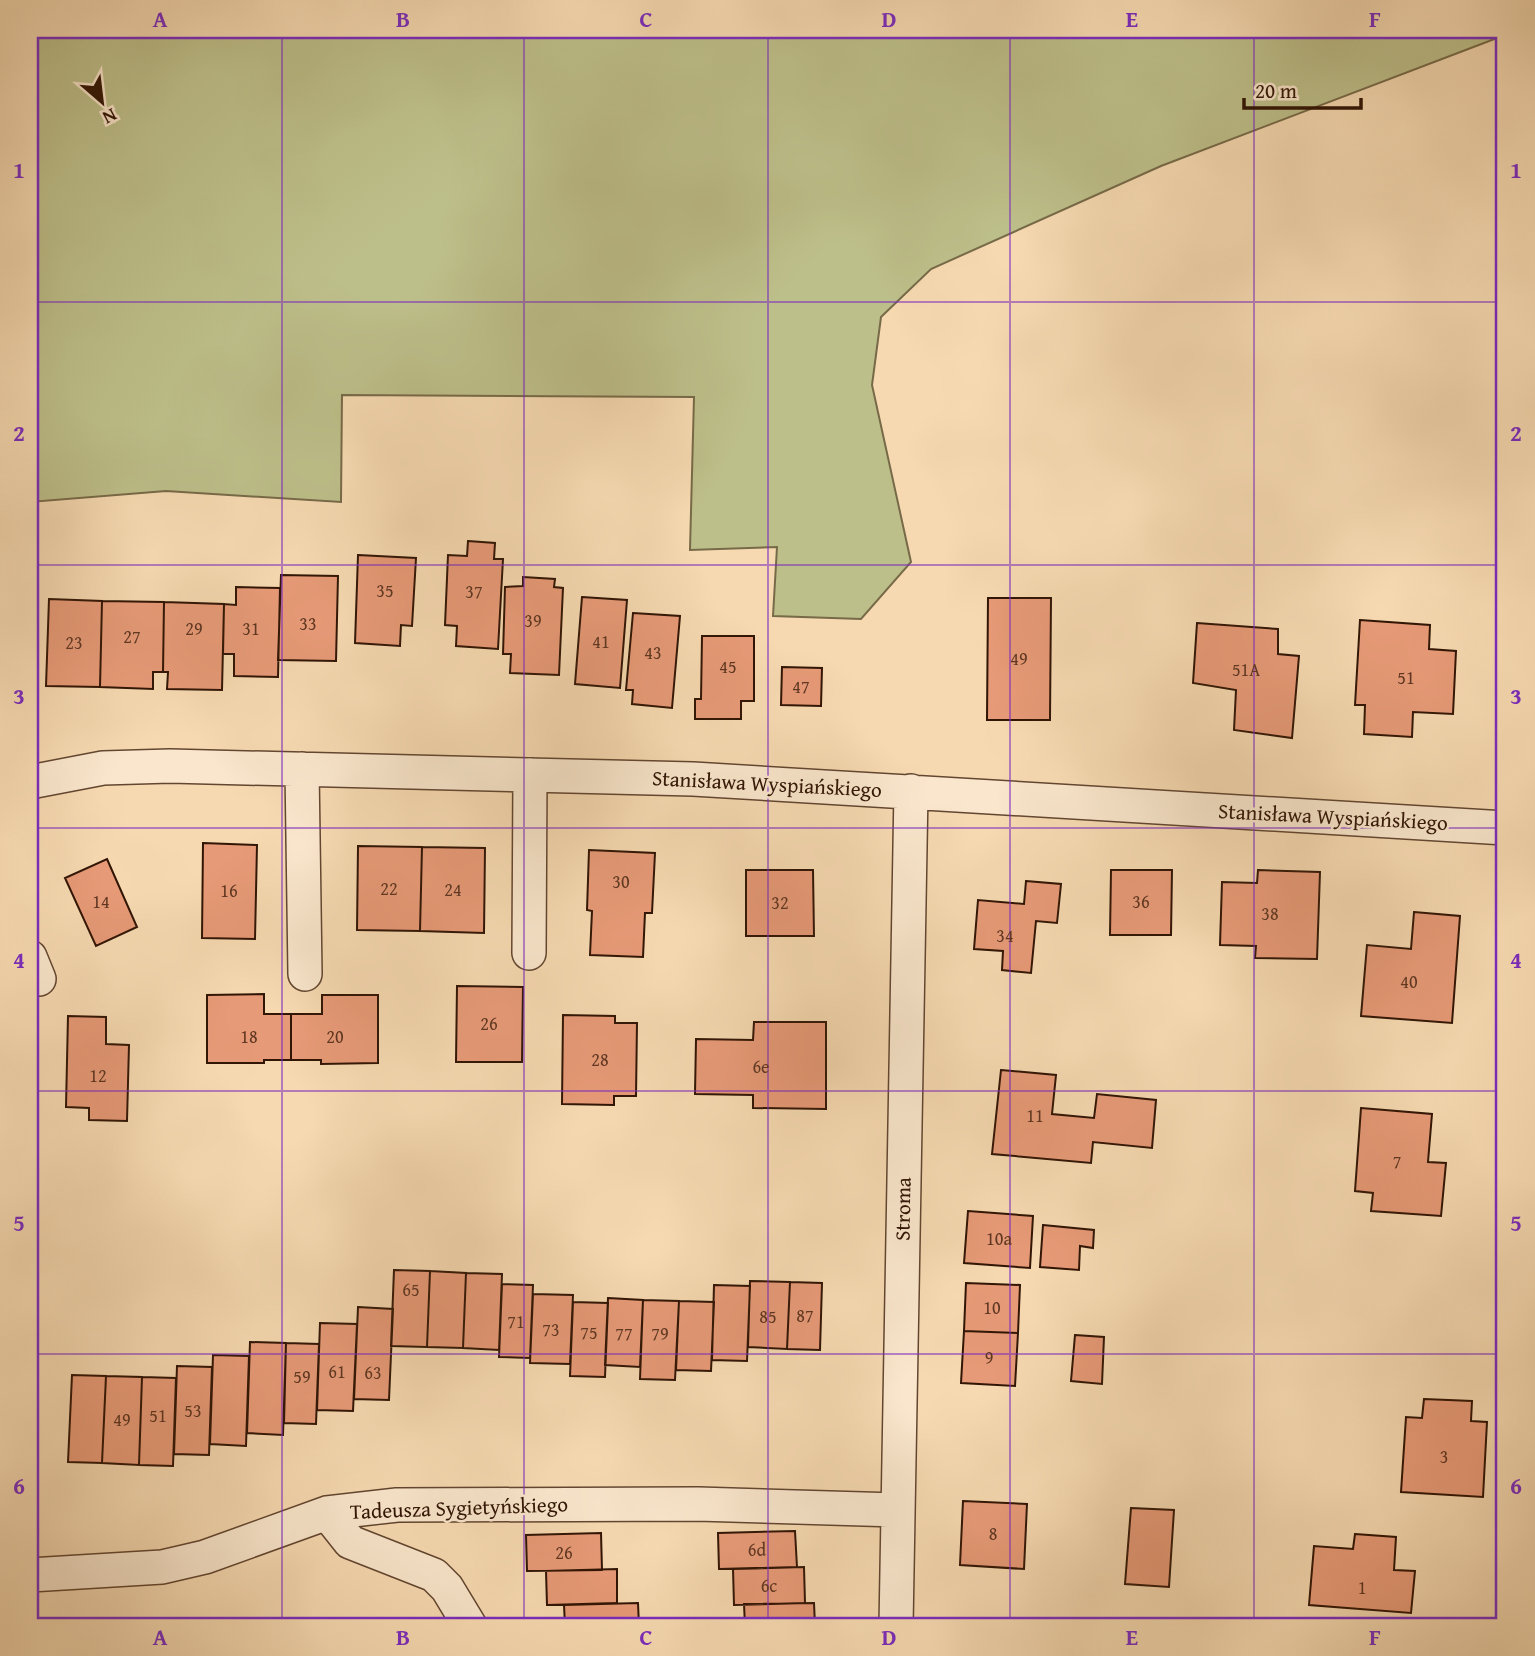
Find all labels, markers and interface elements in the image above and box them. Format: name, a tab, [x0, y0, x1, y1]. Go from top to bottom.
text: A	[153, 2, 168, 35]
text: B	[396, 2, 410, 35]
text: C	[639, 2, 653, 35]
text: D	[882, 2, 897, 35]
text: E	[1126, 2, 1138, 35]
text: F	[1369, 2, 1381, 35]
north arrow	[66, 66, 136, 136]
scale bar	[1244, 66, 1362, 110]
text: 20 m	[1255, 75, 1297, 106]
text: N	[98, 102, 122, 132]
text: 1	[13, 153, 25, 186]
text: 1	[1510, 153, 1522, 186]
text: 2	[13, 416, 25, 449]
text: 2	[1510, 416, 1522, 449]
house number: 35	[376, 577, 394, 604]
house number: 37	[465, 578, 483, 605]
house number: 39	[524, 607, 542, 634]
house number: 33	[299, 610, 317, 637]
house number: 29	[185, 615, 203, 642]
house number: 31	[242, 615, 260, 642]
house number: 27	[123, 623, 141, 650]
house number: 41	[592, 628, 610, 655]
house number: 23	[65, 629, 83, 656]
house number: 43	[644, 639, 662, 666]
house number: 49	[1010, 645, 1028, 672]
house number: 45	[719, 653, 737, 680]
house number: 51A	[1232, 656, 1260, 683]
house number: 51	[1397, 664, 1415, 691]
house number: 47	[792, 673, 810, 700]
text: 3	[13, 679, 25, 712]
text: 3	[1510, 679, 1522, 712]
street label: Stanisława Wyspiańskiego	[651, 762, 883, 805]
street label: Stanisława Wyspiańskiego	[1217, 795, 1449, 838]
house number: 30	[612, 868, 630, 895]
house number: 22	[380, 875, 398, 902]
house number: 24	[444, 876, 462, 903]
house number: 16	[220, 877, 238, 904]
house number: 14	[92, 888, 110, 915]
house number: 36	[1132, 888, 1150, 915]
house number: 32	[771, 889, 789, 916]
house number: 38	[1261, 900, 1279, 927]
house number: 34	[996, 922, 1014, 949]
text: 4	[13, 943, 25, 976]
text: 4	[1510, 943, 1522, 976]
house number: 40	[1400, 968, 1418, 995]
house number: 26	[480, 1010, 498, 1037]
house number: 18	[240, 1023, 258, 1050]
house number: 20	[326, 1023, 344, 1050]
house number: 28	[591, 1046, 609, 1073]
house number: 6e	[752, 1053, 770, 1080]
house number: 12	[89, 1062, 107, 1089]
house number: 11	[1026, 1102, 1044, 1129]
house number: 7	[1393, 1148, 1401, 1175]
street label: Stroma	[886, 1177, 919, 1241]
text: 5	[13, 1206, 25, 1239]
text: 5	[1510, 1206, 1522, 1239]
house number: 10a	[986, 1225, 1012, 1252]
house number: 65	[402, 1276, 420, 1303]
house number: 10	[983, 1294, 1001, 1321]
house number: 87	[796, 1302, 814, 1329]
house number: 85	[759, 1303, 777, 1330]
house number: 71	[507, 1308, 525, 1335]
house number: 73	[542, 1316, 560, 1343]
house number: 75	[580, 1319, 598, 1346]
house number: 77	[615, 1320, 633, 1347]
house number: 79	[651, 1320, 669, 1347]
house number: 9	[985, 1344, 993, 1371]
house number: 61	[328, 1358, 346, 1385]
house number: 63	[364, 1359, 382, 1386]
house number: 59	[293, 1363, 311, 1390]
house number: 53	[184, 1397, 202, 1424]
house number: 51	[149, 1402, 167, 1429]
house number: 49	[113, 1406, 131, 1433]
house number: 3	[1440, 1443, 1448, 1470]
text: 6	[13, 1469, 25, 1502]
text: 6	[1510, 1469, 1522, 1502]
street label: Tadeusza Sygietyńskiego	[350, 1488, 568, 1527]
house number: 8	[989, 1520, 997, 1547]
house number: 6d	[748, 1536, 767, 1563]
house number: 26	[555, 1539, 573, 1566]
house number: 6c	[761, 1572, 777, 1599]
house number: 1	[1358, 1574, 1366, 1601]
text: A	[153, 1620, 168, 1653]
text: B	[396, 1620, 410, 1653]
text: C	[639, 1620, 653, 1653]
text: D	[882, 1620, 897, 1653]
text: E	[1126, 1620, 1138, 1653]
text: F	[1369, 1620, 1381, 1653]

